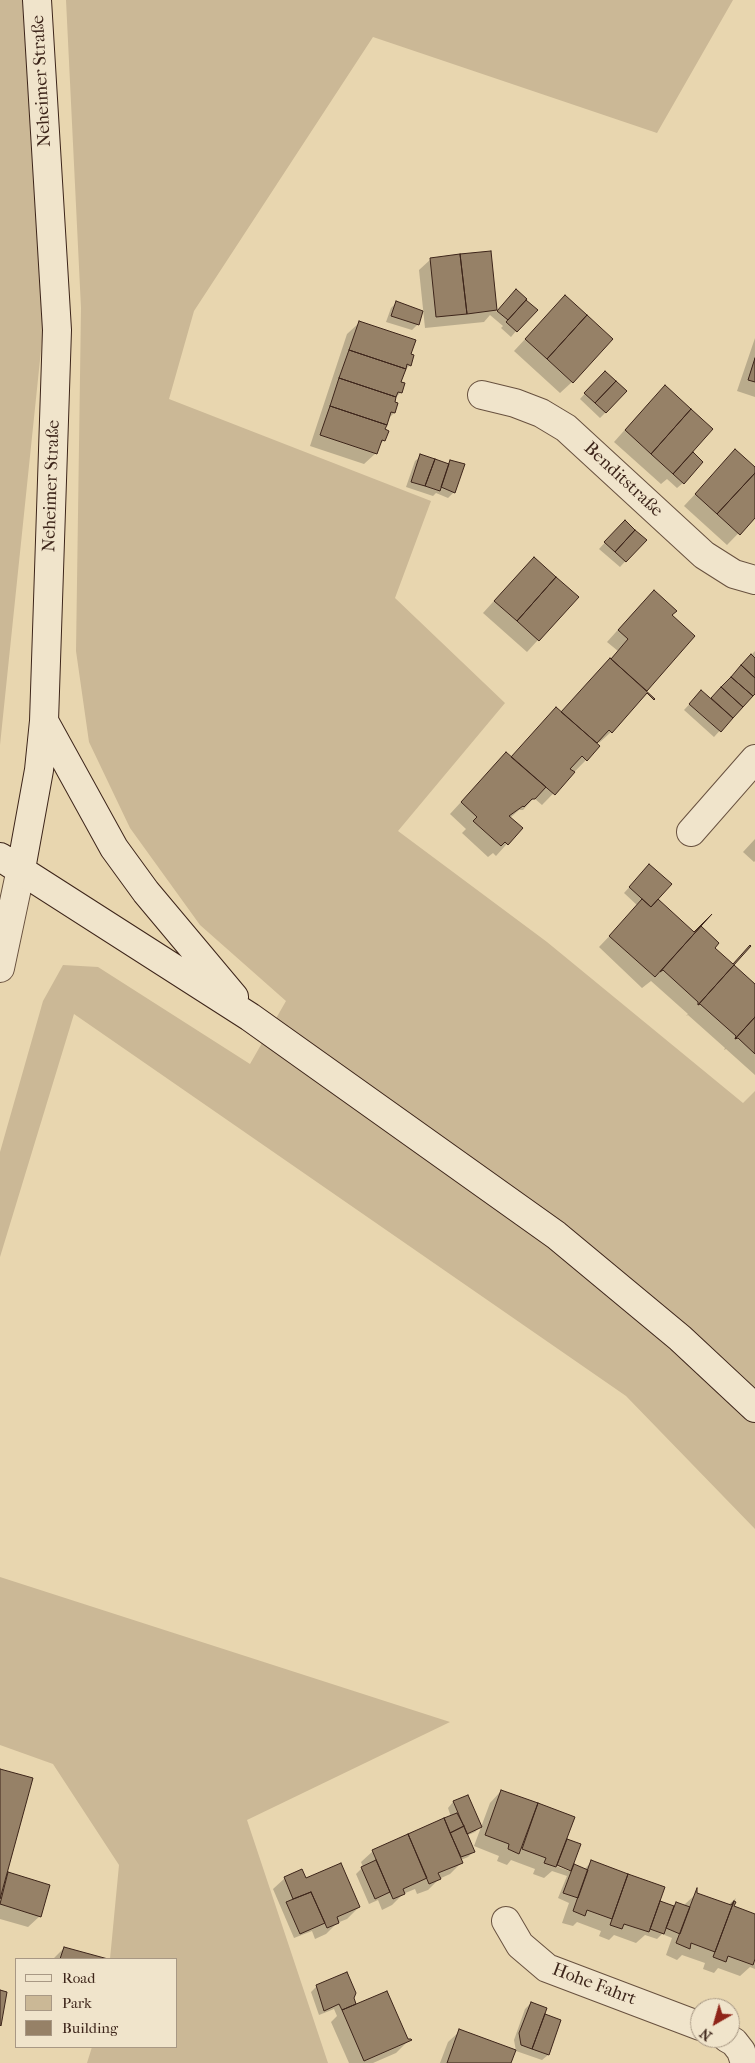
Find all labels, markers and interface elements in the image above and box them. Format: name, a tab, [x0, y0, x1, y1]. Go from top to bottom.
street label: Neheimer Straße	[28, 14, 56, 148]
street label: Neheimer Straße	[39, 420, 65, 552]
street label: Benditstraße	[579, 438, 667, 522]
legend	[15, 1958, 178, 2048]
street label: Hohe Fahrt	[549, 1959, 639, 2011]
text: Road	[62, 1969, 95, 1987]
text: Park	[62, 1994, 92, 2012]
north arrow	[690, 1998, 740, 2048]
text: Building	[62, 2019, 118, 2037]
text: N	[697, 2024, 715, 2044]

